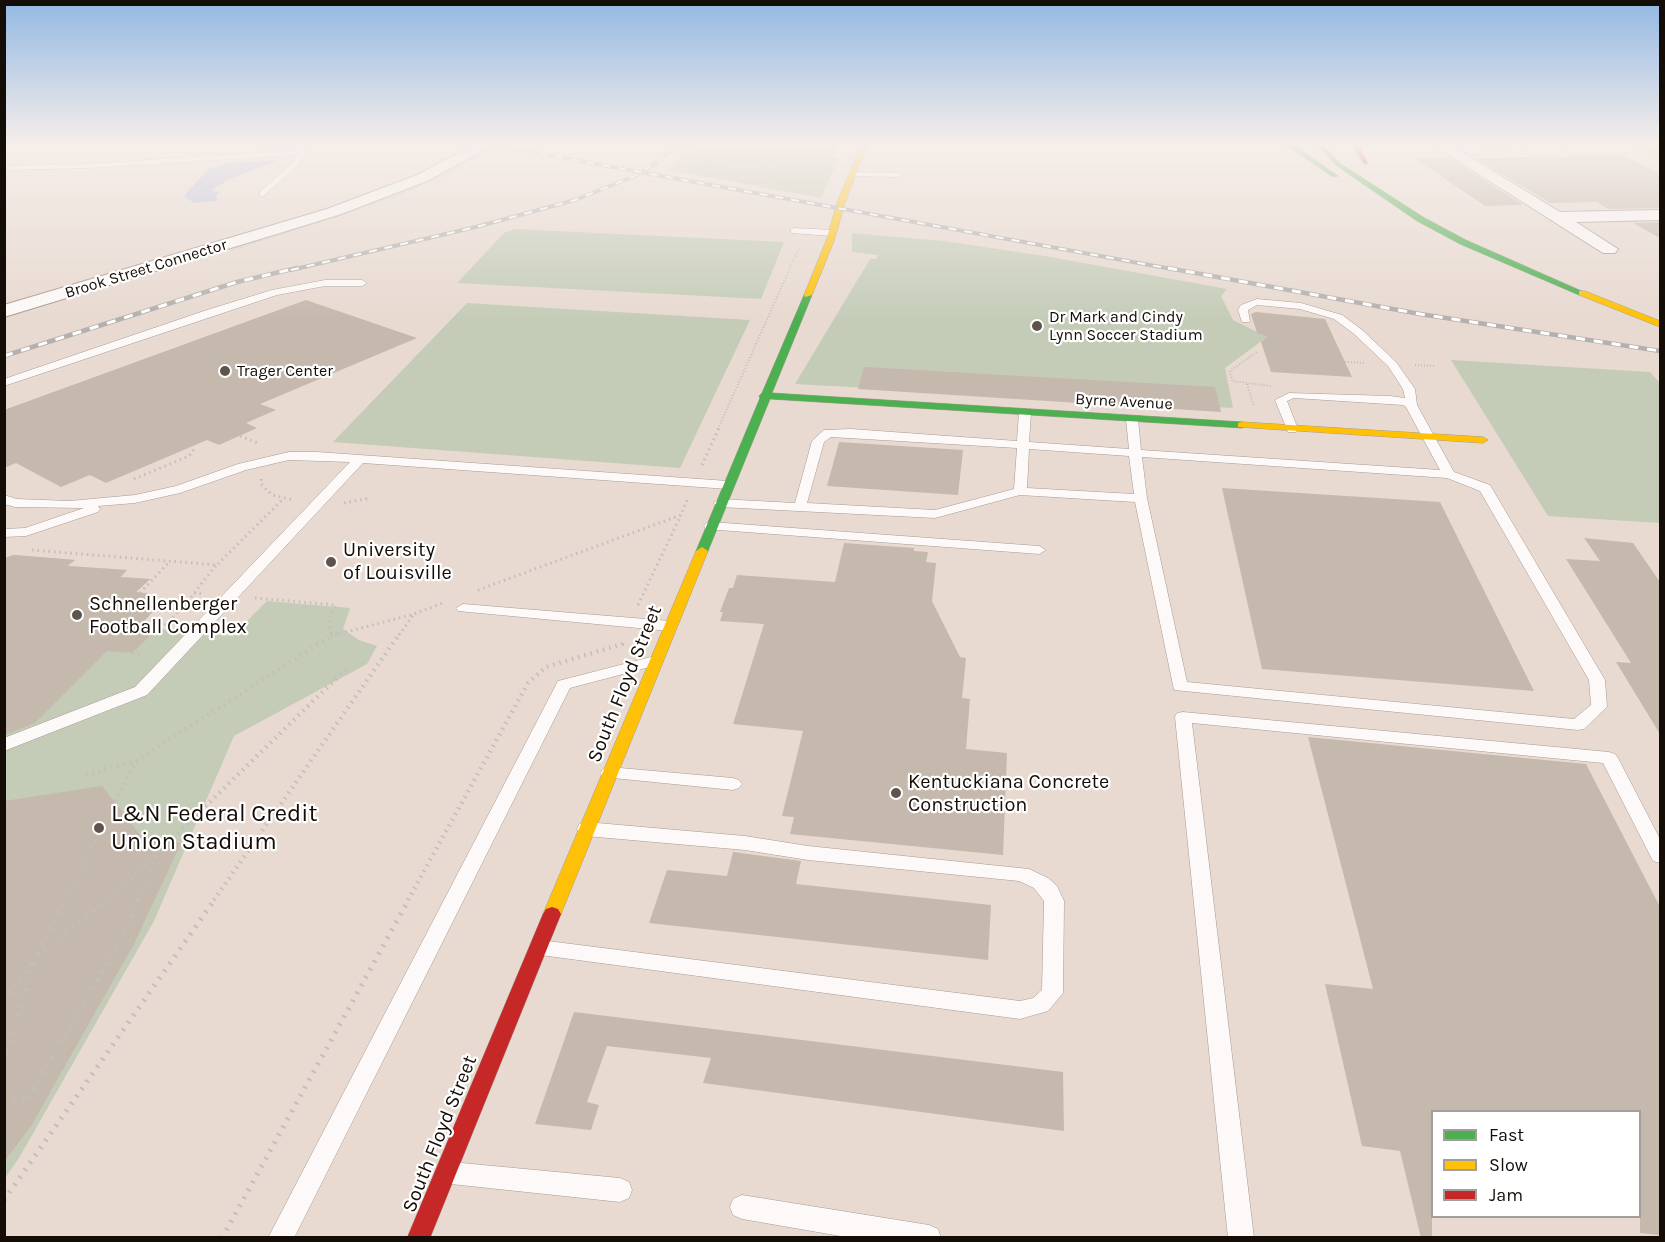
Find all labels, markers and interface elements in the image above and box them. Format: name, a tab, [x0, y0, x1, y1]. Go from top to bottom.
street label: Brook Street Connector	[63, 235, 229, 303]
place label: Dr Mark and Cindy Lynn Soccer Stadium	[1049, 307, 1203, 345]
marker: Dr Mark and Cindy Lynn Soccer Stadium	[1030, 319, 1044, 333]
place label: Trager Center	[237, 361, 333, 381]
marker: Trager Center	[218, 364, 232, 378]
street label: Byrne Avenue	[1075, 390, 1173, 414]
place label: University of Louisville	[343, 538, 452, 585]
marker: University of Louisville	[324, 555, 338, 569]
place label: Schnellenberger Football Complex	[89, 592, 247, 639]
street label: South Floyd Street	[583, 602, 667, 766]
marker: Schnellenberger Football Complex	[70, 608, 84, 622]
place label: Kentuckiana Concrete Construction	[908, 770, 1109, 817]
marker: Kentuckiana Concrete Construction	[889, 786, 903, 800]
place label: L&N Federal Credit Union Stadium	[111, 800, 317, 856]
marker: L&N Federal Credit Union Stadium	[92, 821, 106, 835]
street label: South Floyd Street	[398, 1052, 482, 1216]
legend	[1431, 1110, 1641, 1218]
text: Fast	[1489, 1124, 1524, 1146]
text: Slow	[1489, 1154, 1528, 1176]
text: Jam	[1489, 1184, 1523, 1206]

